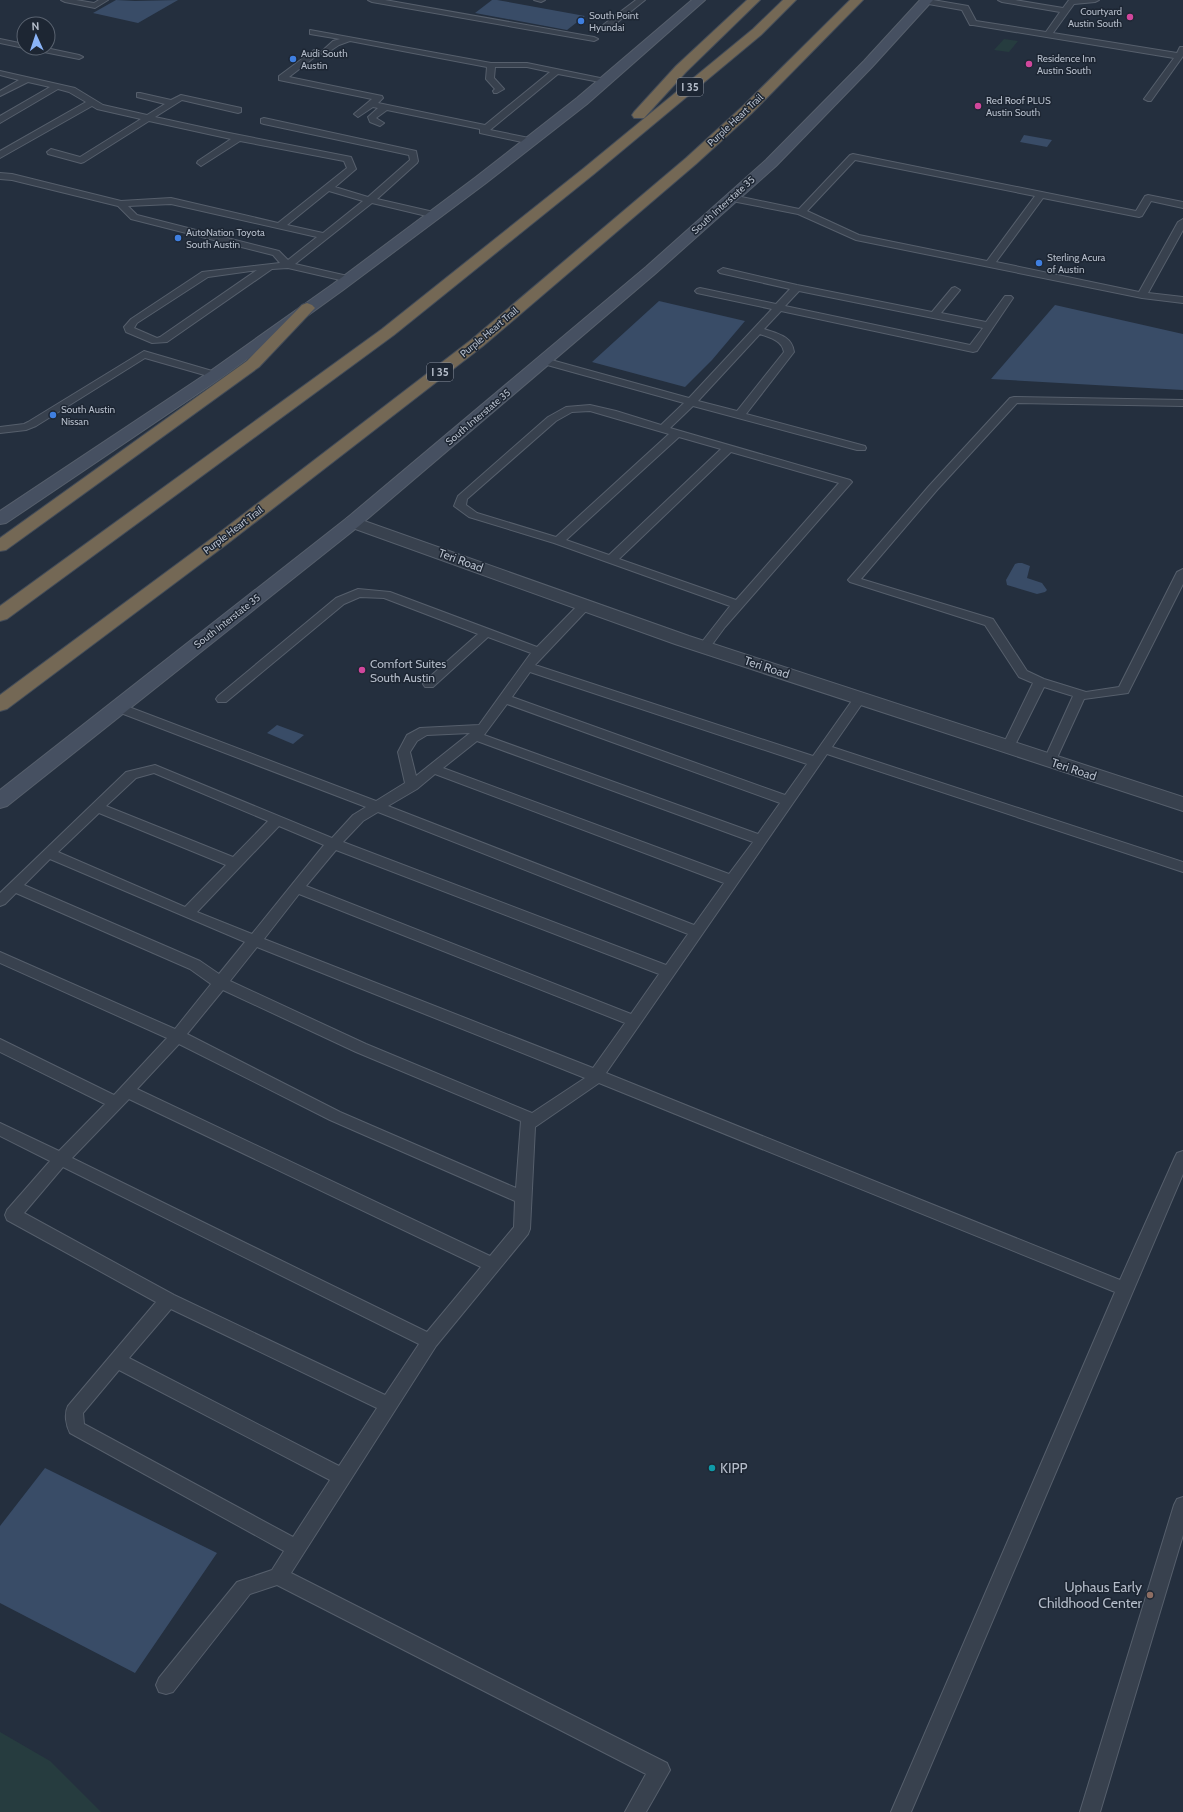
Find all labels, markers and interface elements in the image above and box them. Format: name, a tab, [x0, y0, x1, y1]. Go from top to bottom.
place label: Courtyard Austin South	[1068, 5, 1122, 30]
place label: South Point Hyundai	[589, 9, 639, 34]
marker: Courtyard Austin South	[1125, 12, 1135, 22]
north arrow	[16, 16, 56, 56]
marker: South Point Hyundai	[576, 16, 586, 26]
text: N	[31, 19, 40, 33]
place label: Audi South Austin	[301, 47, 348, 72]
place label: Residence Inn Austin South	[1037, 52, 1096, 77]
marker: Audi South Austin	[288, 54, 298, 64]
marker: Residence Inn Austin South	[1024, 59, 1034, 69]
road number: I 35	[677, 78, 703, 96]
street label: Purple Heart Trail	[704, 90, 766, 149]
place label: Red Roof PLUS Austin South	[986, 94, 1051, 119]
marker: Red Roof PLUS Austin South	[973, 101, 983, 111]
street label: South Interstate 35	[689, 173, 757, 237]
place label: AutoNation Toyota South Austin	[186, 226, 265, 251]
marker: AutoNation Toyota South Austin	[173, 233, 183, 243]
place label: Sterling Acura of Austin	[1047, 251, 1106, 276]
marker: Sterling Acura of Austin	[1034, 258, 1044, 268]
street label: Purple Heart Trail	[457, 304, 521, 360]
road number: I 35	[427, 363, 453, 381]
street label: South Interstate 35	[443, 386, 513, 448]
place label: South Austin Nissan	[61, 403, 116, 428]
marker: South Austin Nissan	[48, 410, 58, 420]
street label: Purple Heart Trail	[200, 503, 266, 557]
street label: Teri Road	[437, 545, 485, 575]
street label: South Interstate 35	[191, 591, 263, 651]
street label: Teri Road	[742, 653, 792, 681]
place label: Comfort Suites South Austin	[370, 656, 446, 685]
marker: Comfort Suites South Austin	[357, 665, 367, 675]
street label: Teri Road	[1049, 755, 1099, 783]
place label: KIPP	[720, 1459, 748, 1477]
marker: KIPP	[707, 1463, 717, 1473]
place label: Uphaus Early Childhood Center	[1038, 1578, 1143, 1612]
marker: Uphaus Early Childhood Center	[1145, 1590, 1155, 1600]

